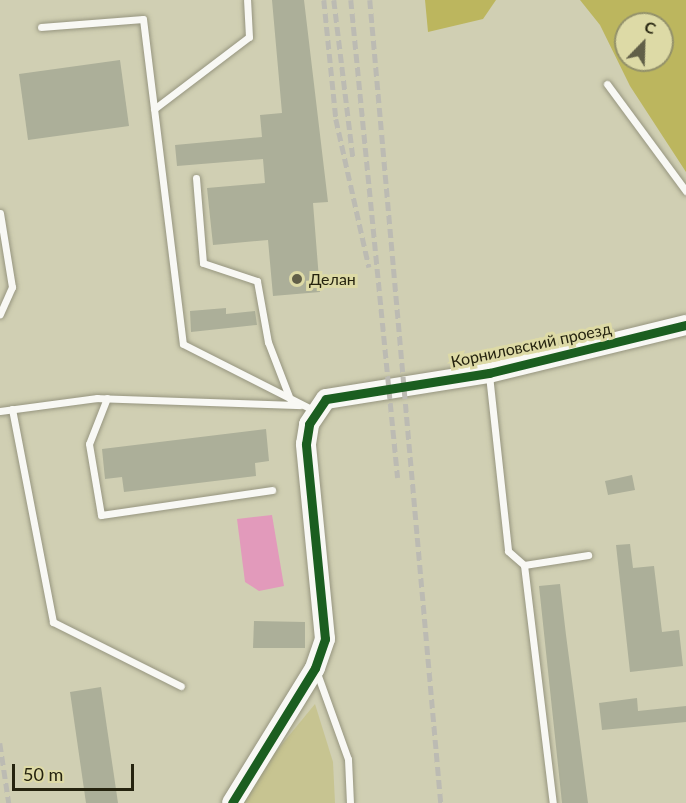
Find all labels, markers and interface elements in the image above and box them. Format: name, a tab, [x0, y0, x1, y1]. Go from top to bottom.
north arrow	[614, 12, 674, 72]
text: С	[642, 16, 659, 38]
place label: Делан	[309, 269, 356, 289]
marker: Делан	[290, 272, 304, 286]
street label: Корниловский проезд	[449, 319, 613, 371]
scale bar	[15, 752, 136, 790]
text: 50 m	[23, 763, 63, 785]

